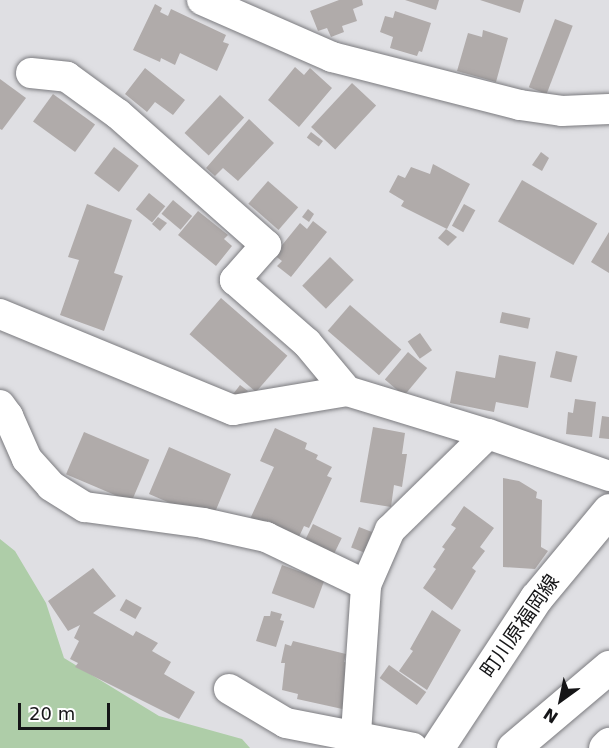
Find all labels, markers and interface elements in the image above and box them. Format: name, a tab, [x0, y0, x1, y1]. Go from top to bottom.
street label: 町川原福岡線	[476, 570, 564, 682]
north arrow	[531, 670, 591, 730]
scale bar	[21, 691, 112, 729]
text: 20 m	[29, 703, 75, 724]
text: N	[540, 704, 562, 727]

